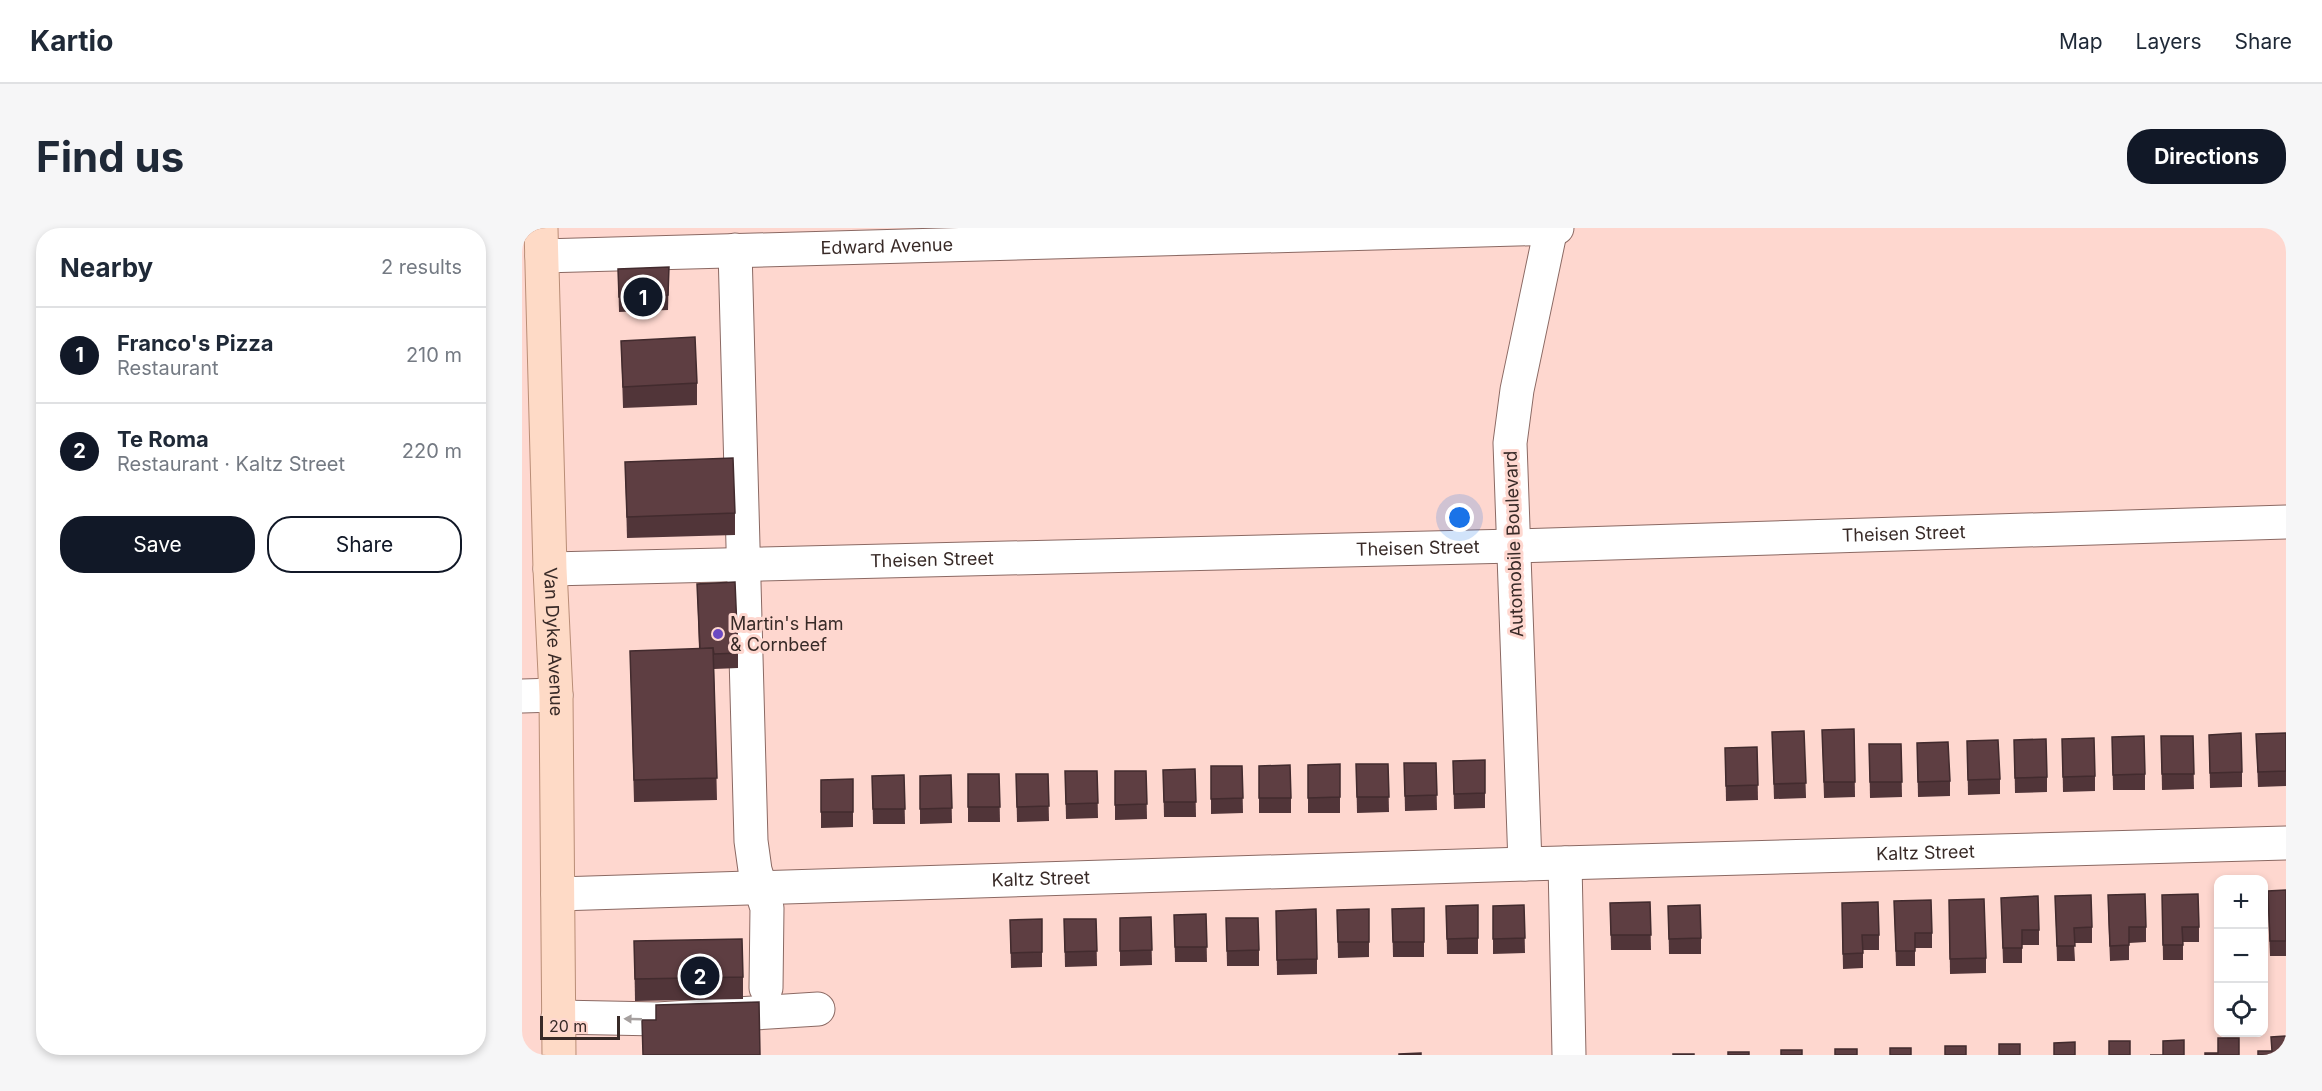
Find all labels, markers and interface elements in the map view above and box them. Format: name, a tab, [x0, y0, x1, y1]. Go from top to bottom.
text: Kartio	[30, 24, 113, 58]
text: Map	[2059, 29, 2103, 54]
text: Layers	[2136, 29, 2202, 54]
text: Share	[2235, 29, 2292, 54]
button: Directions	[2127, 129, 2286, 184]
text: Find us	[36, 131, 184, 182]
street label: Edward Avenue	[820, 234, 953, 258]
text: Nearby	[60, 252, 153, 283]
text: 2 results	[381, 255, 462, 279]
pin: 1	[624, 274, 662, 320]
text: Franco's Pizza	[117, 330, 274, 356]
text: 1	[75, 343, 84, 367]
text: 210 m	[406, 343, 462, 367]
text: Restaurant	[117, 356, 219, 380]
text: Te Roma	[117, 426, 209, 452]
text: 2	[73, 439, 86, 463]
text: 220 m	[402, 439, 462, 463]
street label: Automobile Boulevard	[1500, 450, 1527, 638]
text: Restaurant · Kaltz Street	[117, 452, 345, 476]
your location	[1445, 503, 1474, 532]
button: Save	[60, 516, 255, 573]
button: Share	[267, 516, 462, 573]
street label: Theisen Street	[1841, 521, 1966, 546]
street label: Theisen Street	[1356, 536, 1480, 560]
street label: Theisen Street	[870, 547, 994, 571]
street label: Van Dyke Avenue	[540, 567, 567, 716]
place label: Martin's Ham & Cornbeef	[730, 613, 844, 655]
marker: Martin's Ham & Cornbeef	[711, 627, 725, 641]
street label: Kaltz Street	[1876, 841, 1975, 864]
street label: Kaltz Street	[991, 866, 1090, 891]
map controls	[2214, 875, 2268, 1037]
button: +	[2214, 875, 2268, 929]
button: −	[2214, 929, 2268, 983]
pin: 2	[680, 954, 720, 999]
button: locate	[2214, 983, 2268, 1037]
scale bar	[540, 1013, 620, 1040]
one-way arrow	[624, 1014, 643, 1024]
text: 20 m	[549, 1016, 587, 1036]

